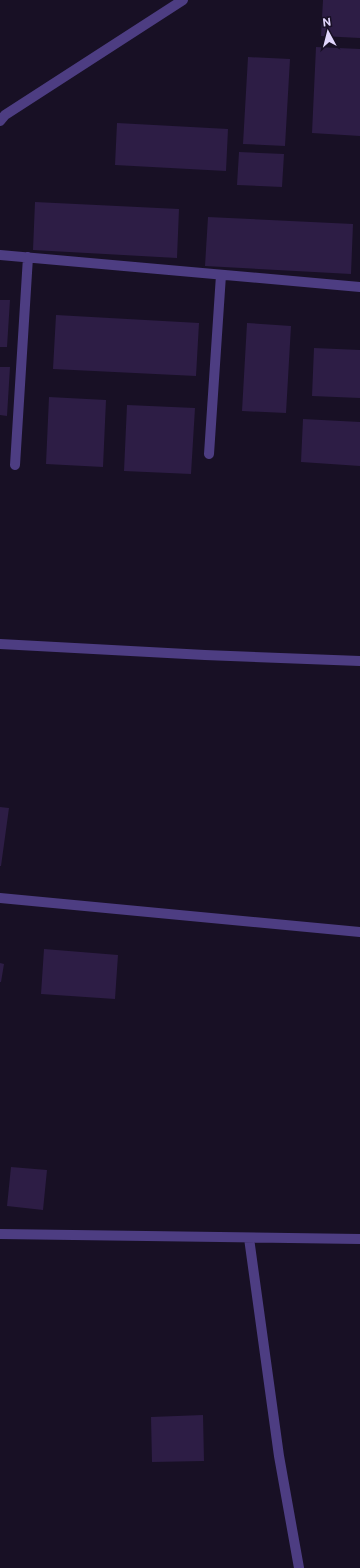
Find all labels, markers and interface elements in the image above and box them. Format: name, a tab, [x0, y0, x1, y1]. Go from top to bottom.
north arrow	[308, 12, 348, 52]
text: N	[322, 16, 332, 29]

